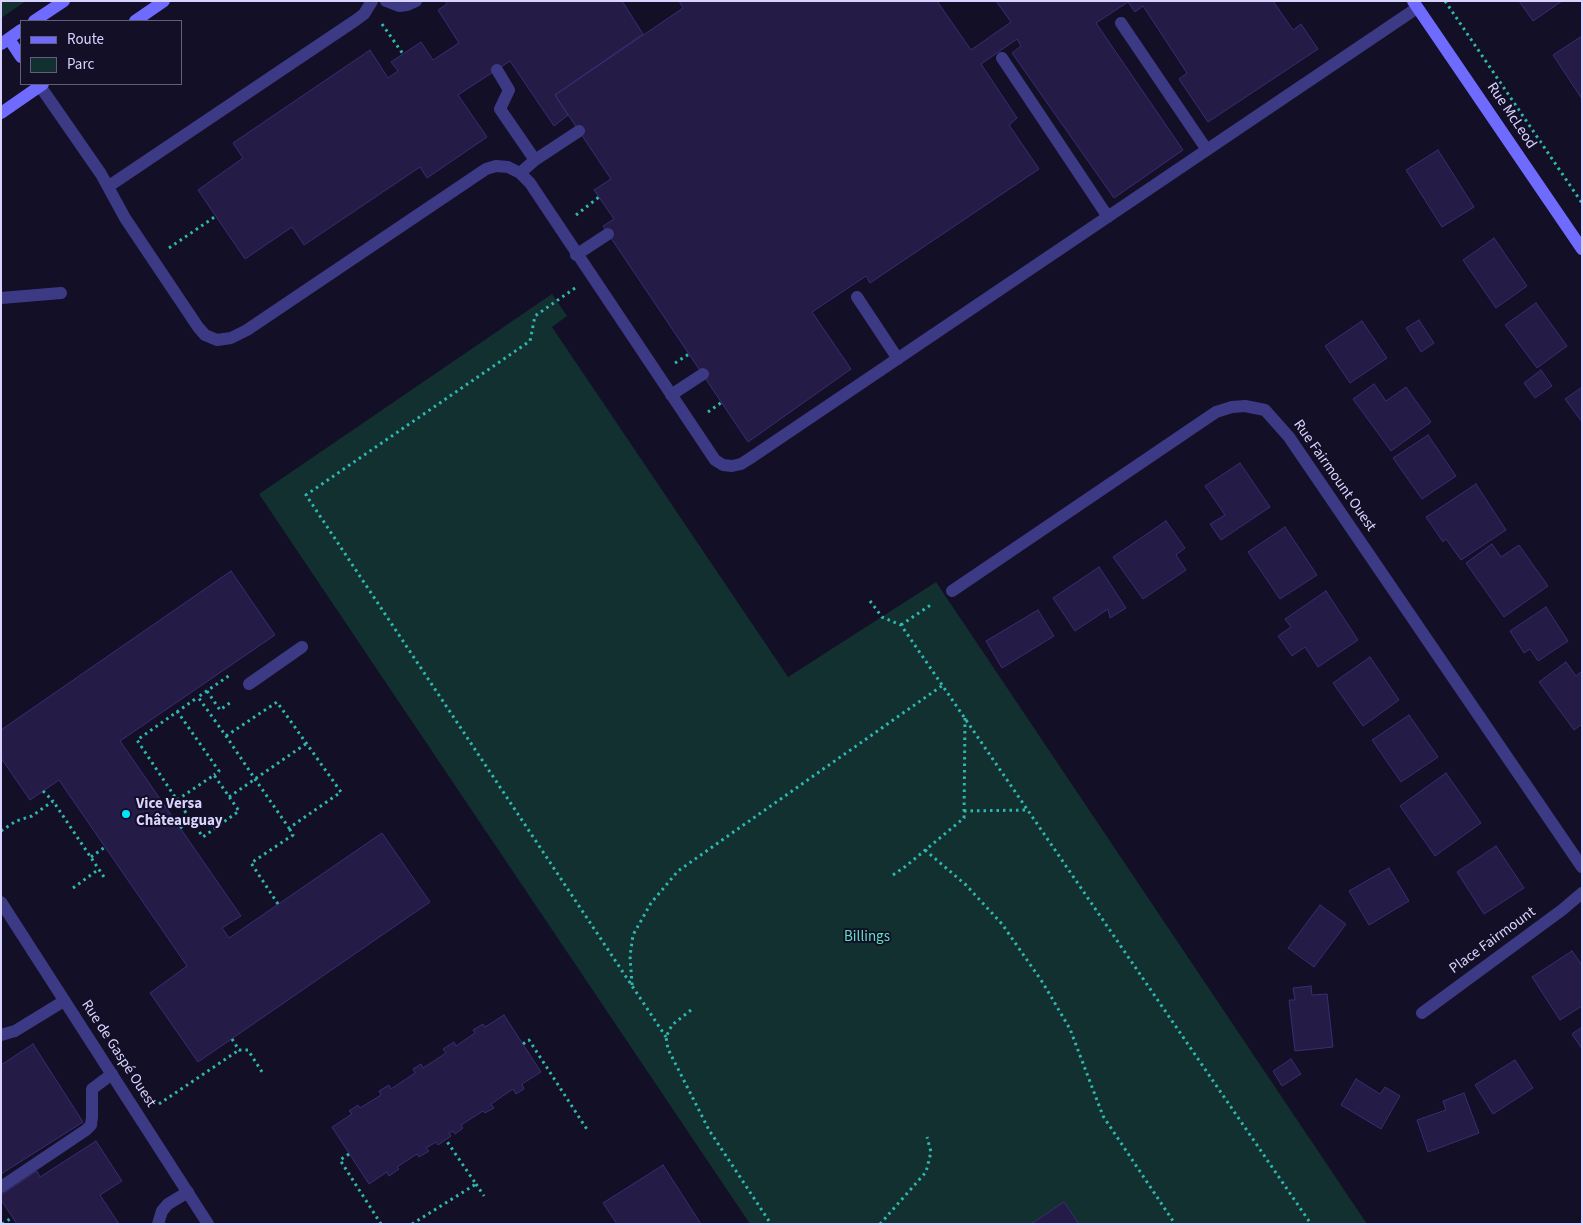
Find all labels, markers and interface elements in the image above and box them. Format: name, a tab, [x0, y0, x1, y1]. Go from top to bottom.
legend	[20, 20, 182, 85]
text: Route	[67, 29, 104, 50]
text: Parc	[67, 54, 94, 75]
street label: Rue McLeod	[1482, 80, 1540, 152]
street label: Rue Fairmount Ouest	[1289, 417, 1379, 535]
place label: Vice Versa Châteauguay	[136, 796, 223, 831]
marker: Vice Versa Châteauguay	[120, 808, 132, 820]
street label: Place Fairmount	[1446, 904, 1540, 978]
park label: Billings	[844, 929, 890, 947]
street label: Rue de Gaspé Ouest	[77, 997, 159, 1111]

